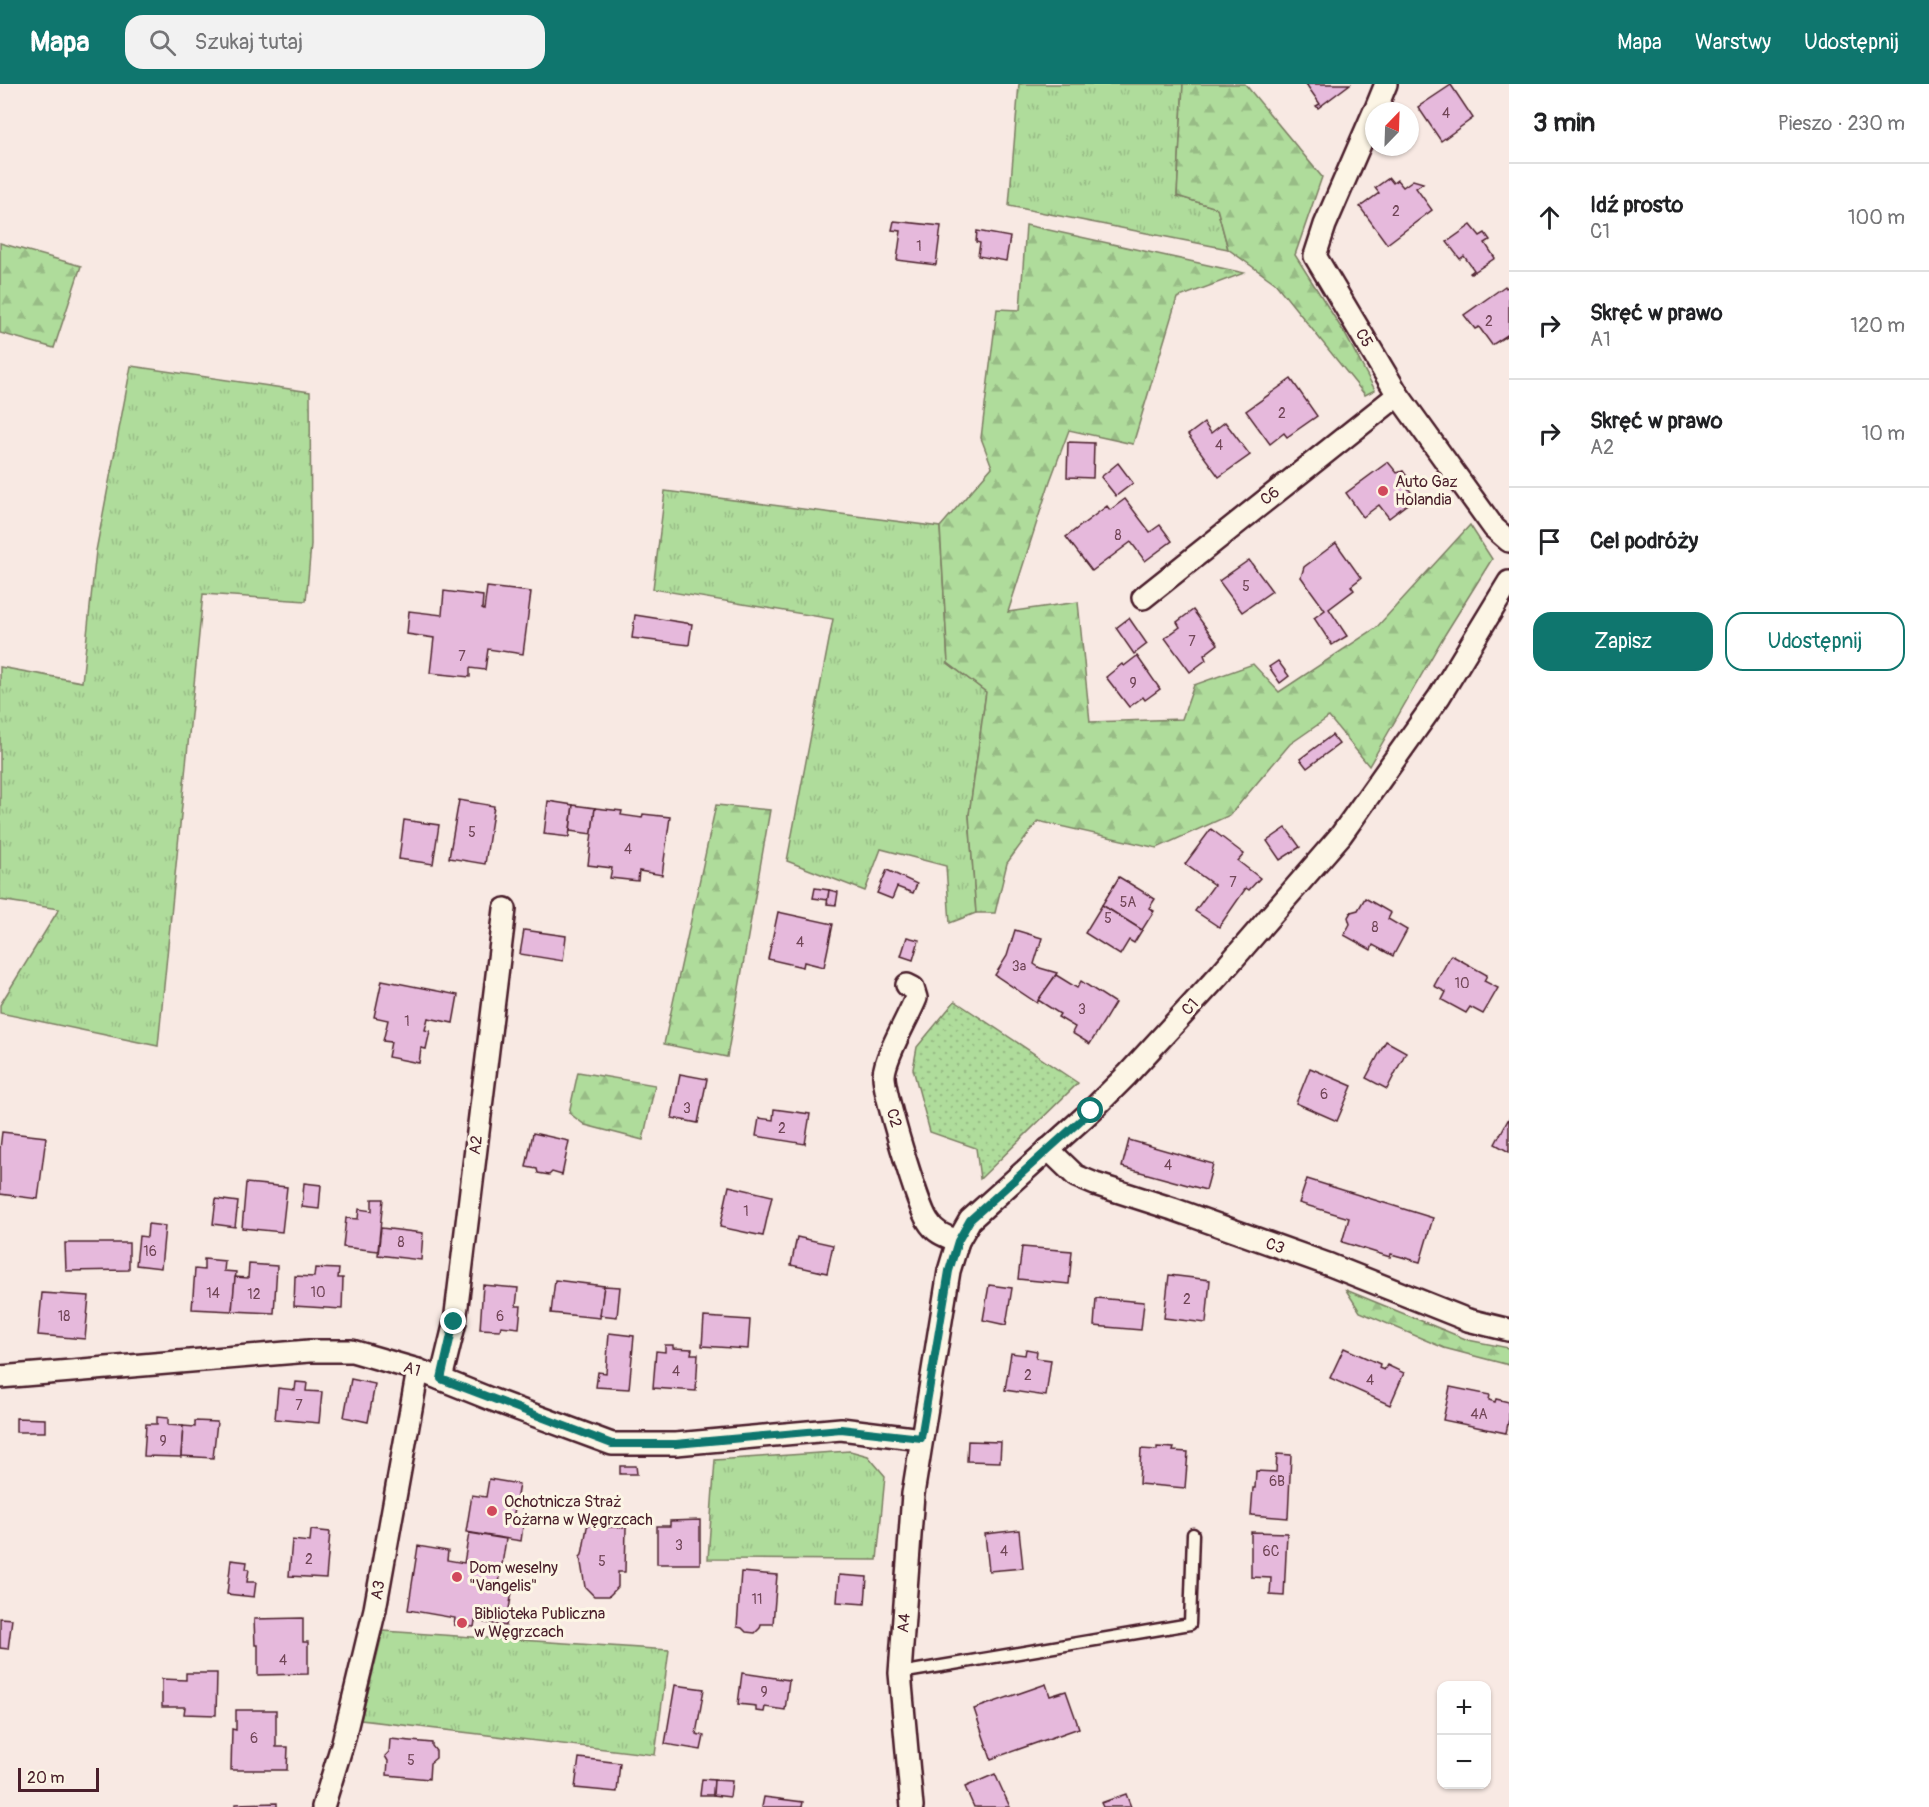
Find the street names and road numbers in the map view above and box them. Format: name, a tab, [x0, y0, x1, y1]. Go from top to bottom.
street label: C5	[1351, 325, 1377, 351]
street label: C6	[1256, 482, 1284, 510]
street label: C1	[1177, 994, 1203, 1020]
street label: C2	[882, 1106, 906, 1130]
street label: A2	[465, 1134, 487, 1156]
street label: C3	[1263, 1233, 1287, 1259]
street label: A1	[401, 1357, 423, 1381]
street label: A3	[366, 1579, 390, 1601]
street label: A4	[893, 1612, 915, 1634]

